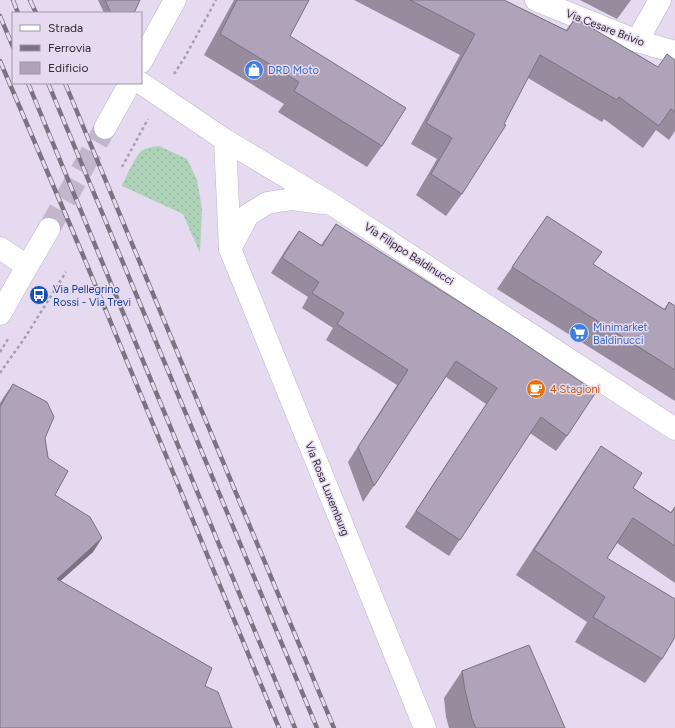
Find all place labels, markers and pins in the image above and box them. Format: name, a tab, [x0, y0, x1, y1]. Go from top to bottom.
shop icon: DRD Moto	[243, 59, 265, 81]
place label: DRD Moto	[268, 64, 319, 77]
place label: Via Pellegrino Rossi - Via Trevi	[53, 283, 131, 309]
bus stop icon: Via Pellegrino Rossi - Via Trevi	[28, 284, 50, 306]
place label: Minimarket Baldinucci	[593, 321, 648, 347]
supermarket icon: Minimarket Baldinucci	[568, 322, 590, 344]
cafe icon: 4 Stagioni	[525, 378, 547, 400]
place label: 4 Stagioni	[550, 383, 600, 396]

